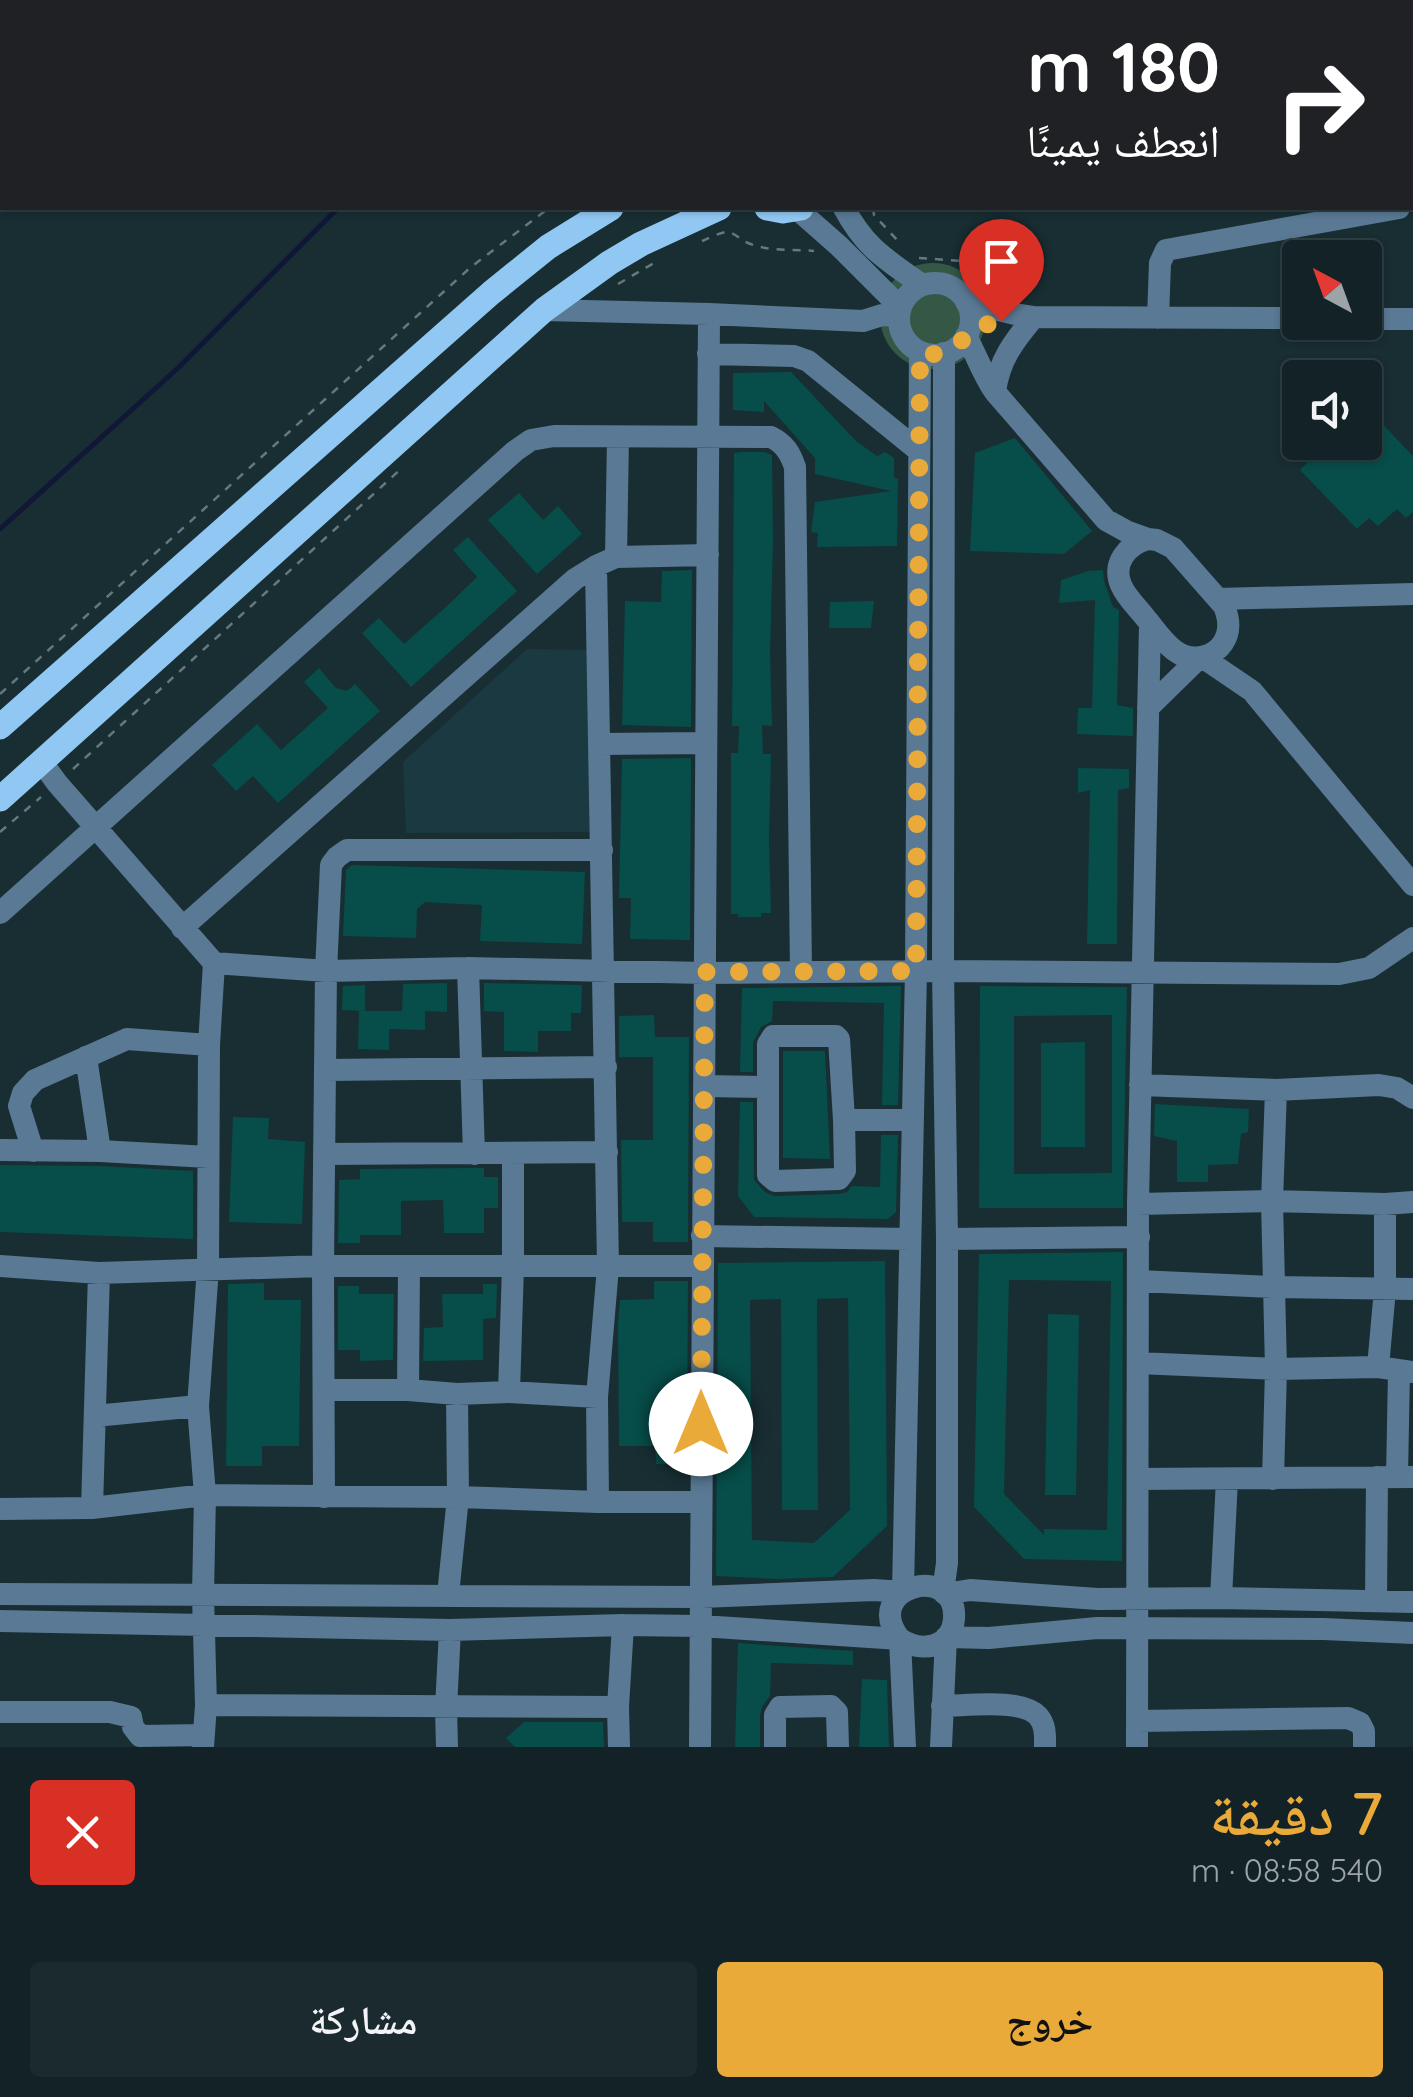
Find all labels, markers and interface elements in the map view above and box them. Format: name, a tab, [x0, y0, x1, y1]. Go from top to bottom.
text: 180 m	[1027, 22, 1220, 110]
icon: right	[1255, 40, 1385, 170]
text: انعطف يمينًا	[1026, 112, 1220, 168]
pin	[959, 219, 1044, 322]
icon: arrive	[974, 234, 1029, 289]
north arrow	[1282, 240, 1382, 340]
map controls	[1282, 240, 1382, 460]
button: sound	[1282, 360, 1382, 460]
position arrow	[649, 1372, 753, 1476]
text: 7 دقيقة	[1209, 1775, 1383, 1850]
button: close	[30, 1780, 135, 1885]
text: 540 m · 08:58	[1191, 1850, 1383, 1890]
button: مشاركة	[30, 1962, 697, 2077]
button: خروج	[717, 1962, 1383, 2077]

